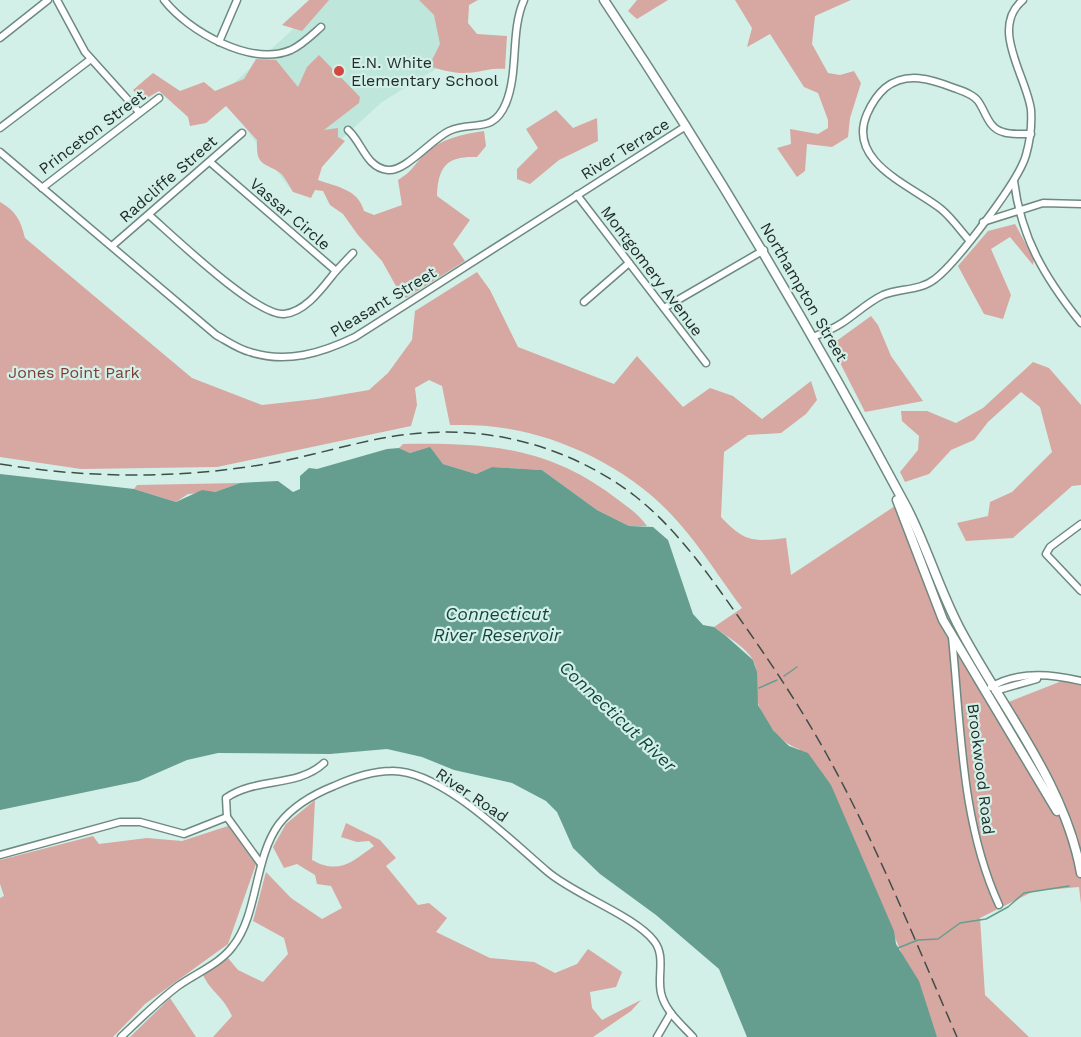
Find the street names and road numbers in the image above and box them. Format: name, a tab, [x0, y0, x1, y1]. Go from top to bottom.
street label: Princeton Street	[35, 86, 149, 178]
street label: River Terrace	[577, 114, 673, 184]
street label: Radcliffe Street	[115, 131, 221, 227]
street label: Vassar Circle	[246, 174, 334, 254]
street label: Montgomery Avenue	[597, 202, 707, 340]
street label: Northampton Street	[756, 219, 852, 365]
street label: Pleasant Street	[326, 263, 440, 341]
street label: Brookwood Road	[964, 702, 998, 836]
street label: River Road	[432, 764, 512, 826]

